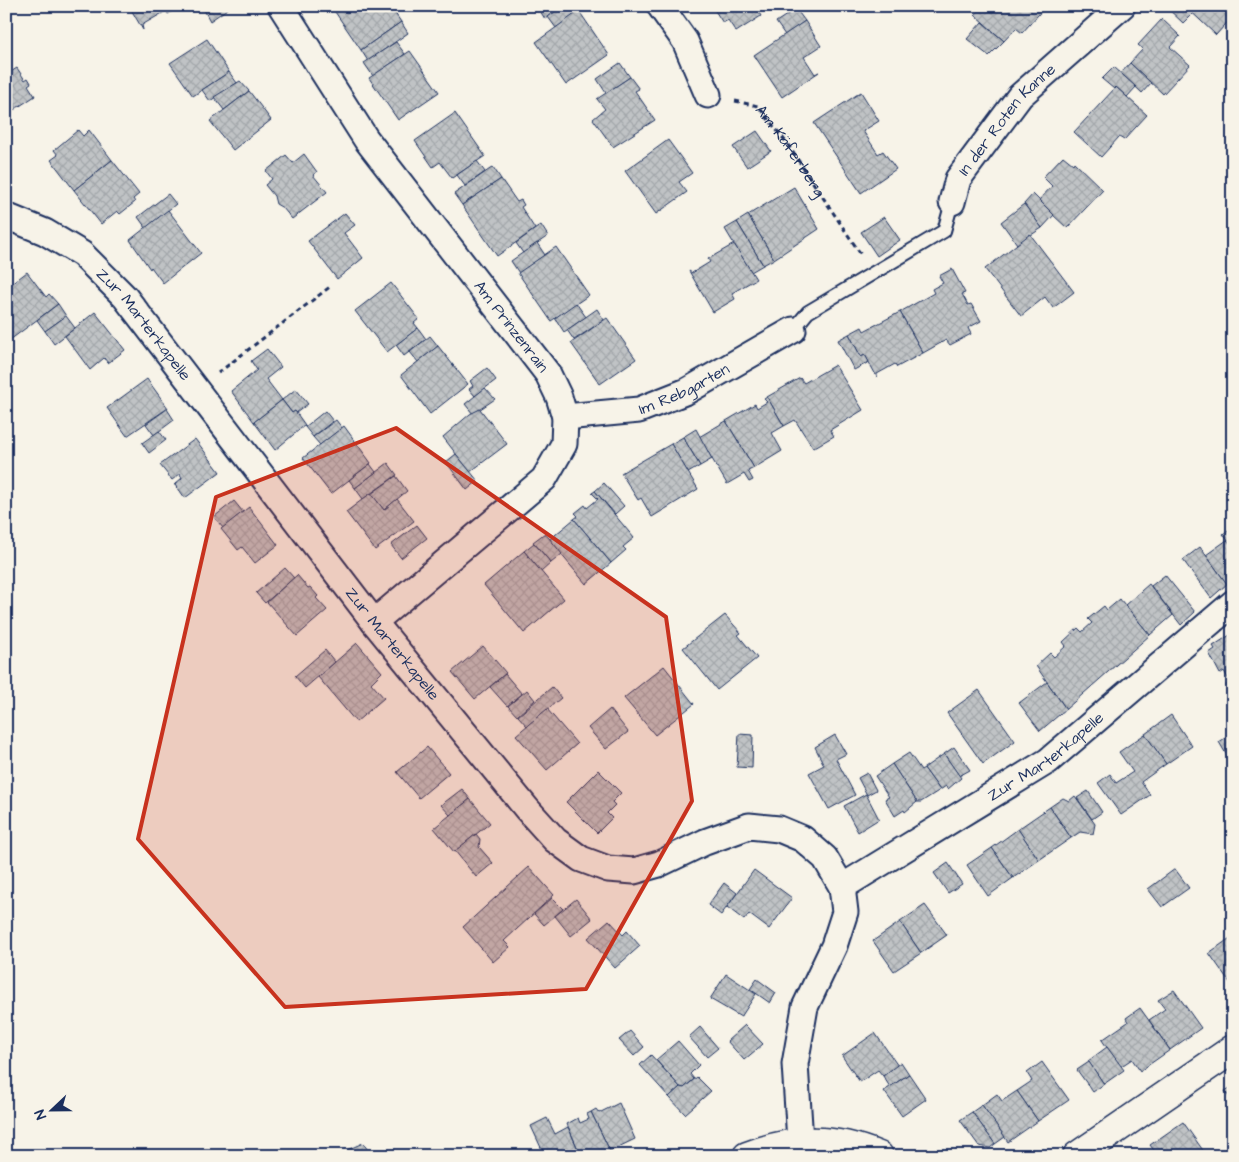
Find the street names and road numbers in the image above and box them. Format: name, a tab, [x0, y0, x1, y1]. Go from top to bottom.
street label: In der Roten Kanne	[953, 58, 1061, 180]
street label: Am Käferberg	[750, 100, 831, 202]
street label: Zur Marterkapelle	[91, 263, 196, 385]
street label: Am Prinzenrain	[469, 276, 554, 377]
street label: Im Rebgarten	[635, 358, 734, 420]
street label: Zur Marterkapelle	[340, 583, 445, 705]
street label: Zur Marterkapelle	[983, 707, 1109, 806]

